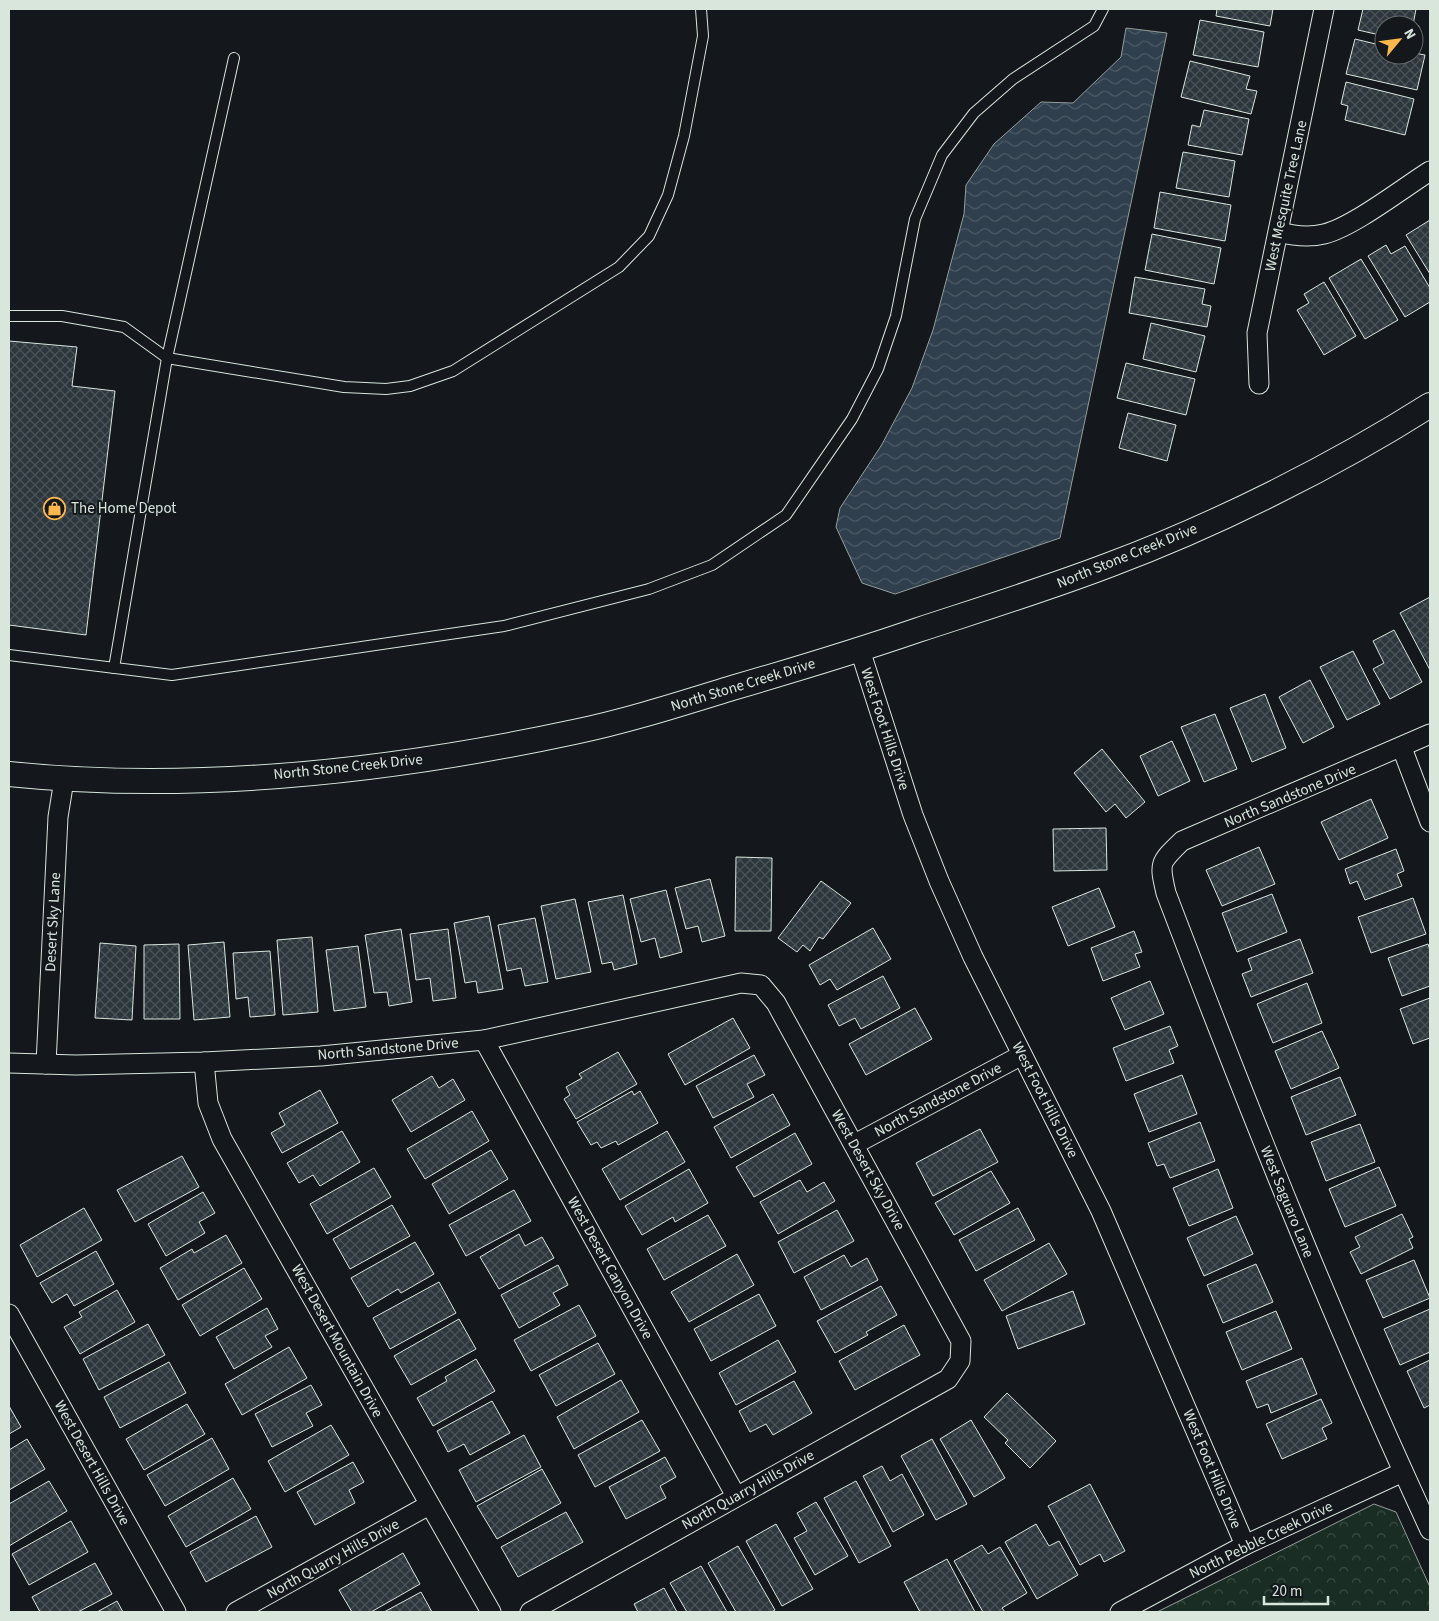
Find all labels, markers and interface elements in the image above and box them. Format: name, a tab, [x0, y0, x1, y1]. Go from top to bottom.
north arrow	[1374, 15, 1424, 65]
text: N	[1398, 25, 1420, 43]
street label: West Mesquite Tree Lane	[1260, 118, 1312, 274]
shop icon: The Home Depot	[43, 496, 67, 520]
place label: The Home Depot	[71, 498, 176, 519]
street label: North Stone Creek Drive	[1054, 518, 1200, 594]
street label: North Stone Creek Drive	[668, 653, 818, 717]
street label: West Foot Hills Drive	[855, 665, 915, 793]
street label: North Stone Creek Drive	[272, 749, 424, 785]
street label: North Sandstone Drive	[1221, 759, 1359, 833]
street label: Desert Sky Lane	[40, 872, 66, 972]
street label: North Sandstone Drive	[317, 1032, 459, 1066]
street label: West Foot Hills Drive	[1007, 1038, 1083, 1162]
street label: North Sandstone Drive	[871, 1058, 1005, 1142]
street label: West Desert Sky Drive	[826, 1106, 910, 1234]
street label: West Saguaro Lane	[1255, 1143, 1319, 1261]
street label: West Desert Canyon Drive	[562, 1193, 658, 1343]
street label: West Desert Mountain Drive	[286, 1261, 388, 1421]
street label: West Desert Hills Drive	[49, 1397, 135, 1529]
street label: West Foot Hills Drive	[1177, 1406, 1247, 1532]
street label: North Quarry Hills Drive	[678, 1445, 818, 1535]
street label: North Pebble Creek Drive	[1186, 1496, 1336, 1584]
street label: North Quarry Hills Drive	[263, 1514, 403, 1604]
scale bar	[1264, 1574, 1328, 1606]
text: 20 m	[1272, 1581, 1302, 1602]

